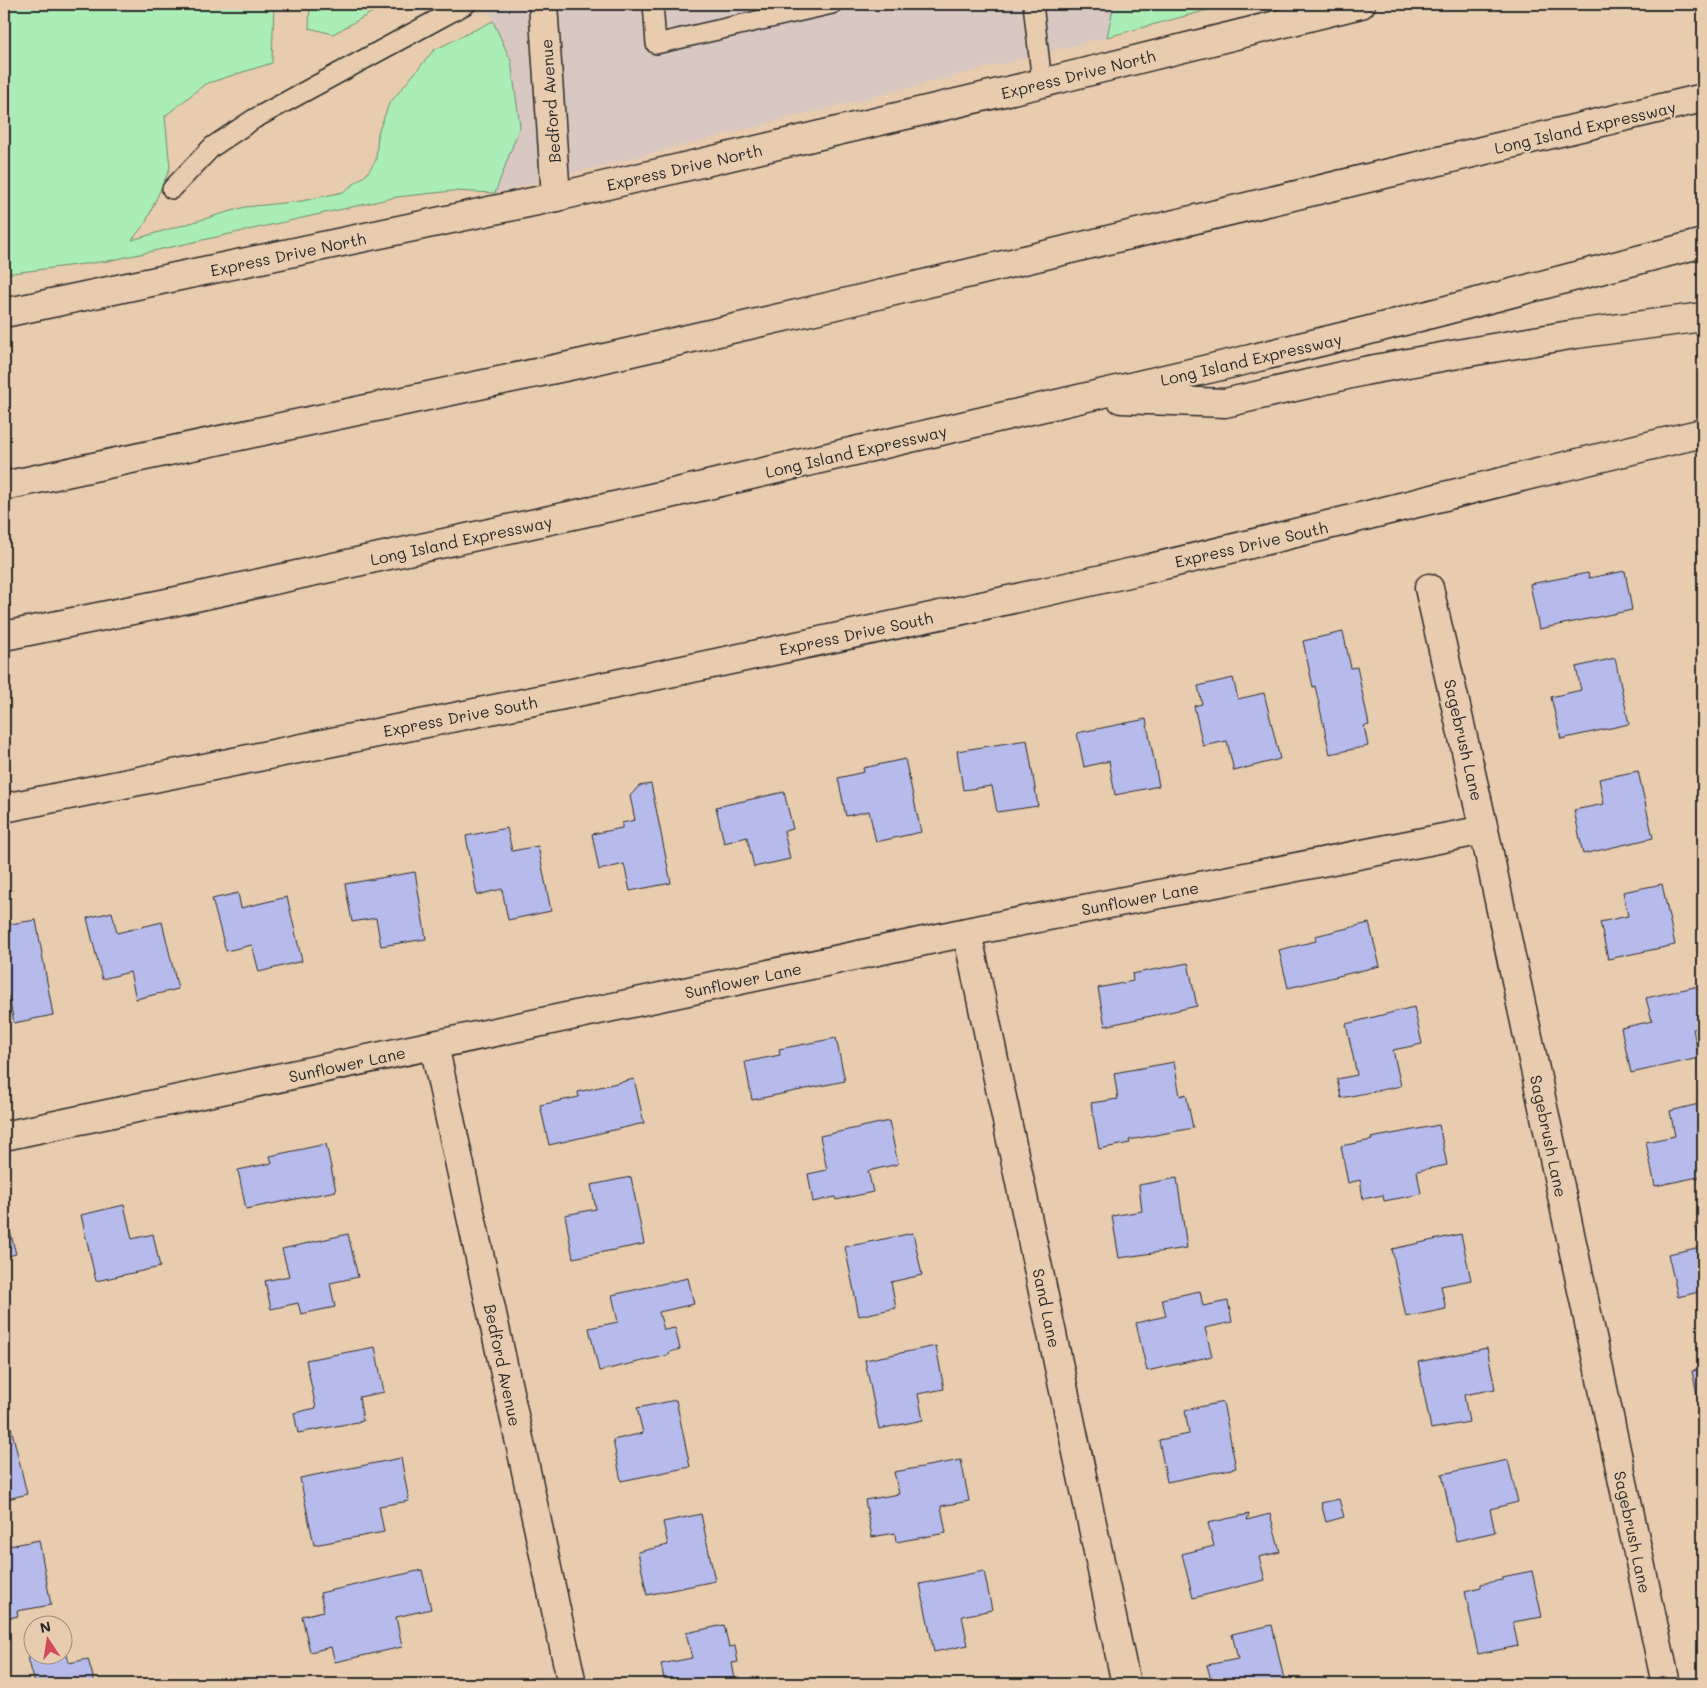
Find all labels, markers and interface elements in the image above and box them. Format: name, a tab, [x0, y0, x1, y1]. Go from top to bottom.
street label: Bedford Avenue	[535, 38, 565, 164]
street label: Express Drive North	[999, 45, 1157, 103]
street label: Long Island Expressway	[1492, 96, 1678, 158]
street label: Express Drive North	[604, 139, 764, 195]
street label: Express Drive North	[208, 227, 368, 281]
street label: Long Island Expressway	[1158, 328, 1344, 390]
street label: Long Island Expressway	[763, 420, 949, 482]
street label: Long Island Expressway	[368, 510, 554, 570]
street label: Express Drive South	[1172, 516, 1330, 572]
street label: Express Drive South	[777, 606, 935, 660]
street label: Sagebrush Lane	[1440, 677, 1488, 803]
street label: Express Drive South	[381, 691, 539, 741]
street label: Sunflower Lane	[1080, 876, 1200, 920]
street label: Sunflower Lane	[683, 957, 803, 1003]
street label: Sunflower Lane	[287, 1041, 407, 1087]
street label: Sagebrush Lane	[1526, 1073, 1572, 1199]
street label: Sand Lane	[1028, 1267, 1066, 1349]
street label: Bedford Avenue	[480, 1302, 526, 1428]
street label: Sagebrush Lane	[1610, 1469, 1656, 1595]
north arrow	[22, 1616, 72, 1666]
text: N	[38, 1616, 52, 1637]

